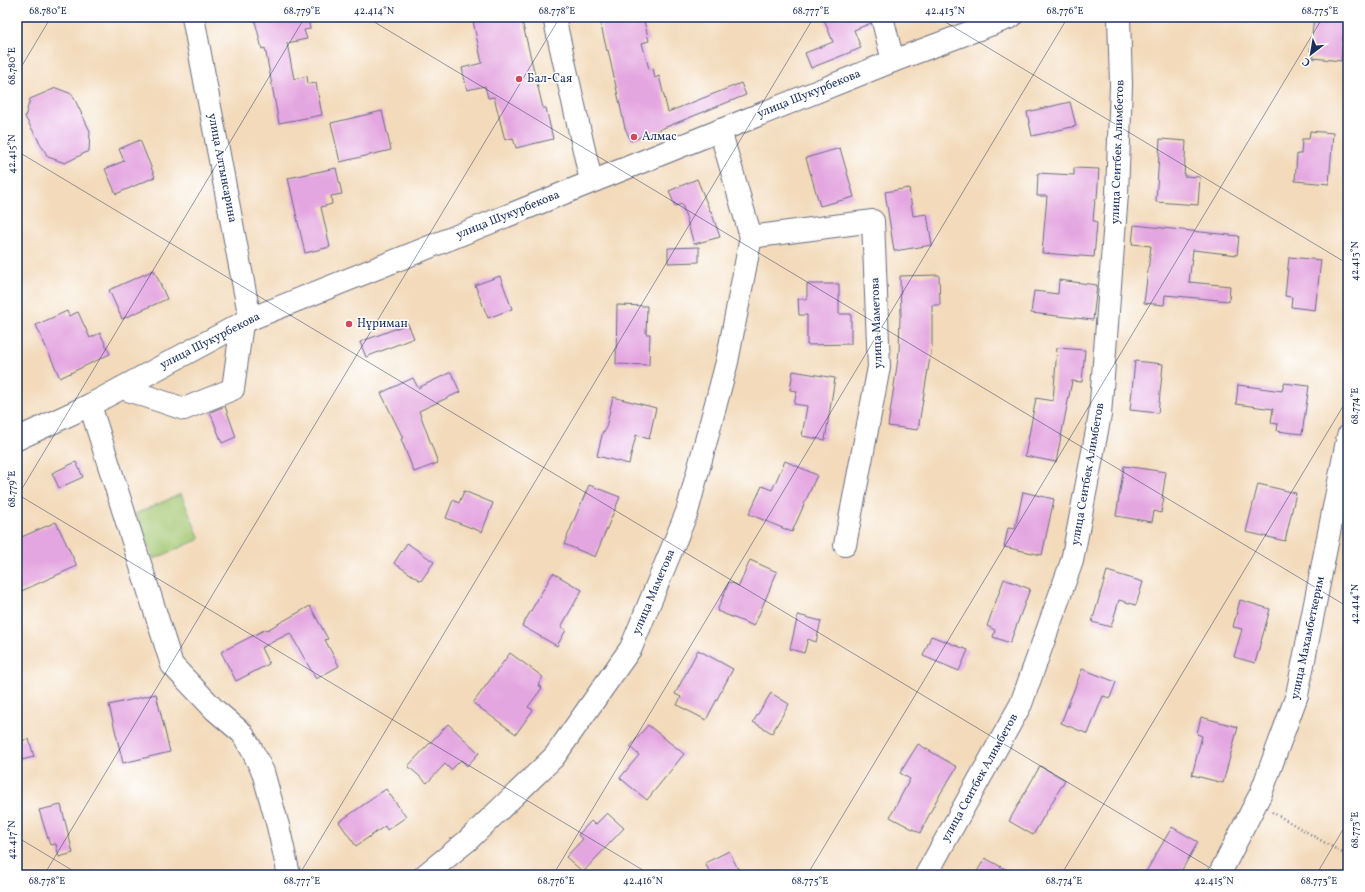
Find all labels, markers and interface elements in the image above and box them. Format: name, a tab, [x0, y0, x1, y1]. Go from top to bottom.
text: 68.780°E	[29, 4, 67, 18]
text: 68.779°E	[284, 4, 320, 18]
text: 42.414°N	[354, 4, 395, 18]
text: 68.778°E	[539, 4, 575, 18]
text: 68.777°E	[793, 4, 829, 18]
text: 42.413°N	[925, 4, 965, 18]
text: 68.776°E	[1047, 4, 1083, 18]
text: 68.775°E	[1302, 4, 1338, 18]
north arrow	[1291, 34, 1331, 74]
text: 68.780°E	[5, 47, 19, 85]
text: С	[1300, 53, 1314, 70]
street label: улица Шукурбекова	[755, 66, 863, 122]
place label: Бал-Сая	[527, 71, 572, 87]
marker: Бал-Сая	[514, 74, 524, 84]
street label: улица Сеитбек Алимбетов	[1107, 80, 1129, 224]
street label: улица Алтынсарина	[204, 112, 240, 224]
place label: Алмас	[642, 129, 677, 145]
marker: Алмас	[629, 132, 639, 142]
text: 42.415°N	[5, 134, 19, 174]
street label: улица Шукурбекова	[454, 187, 562, 243]
text: 42.413°N	[1348, 241, 1362, 281]
street label: улица Маметова	[867, 277, 887, 369]
street label: улица Шукурбекова	[157, 309, 263, 373]
place label: Нұриман	[357, 316, 408, 332]
marker: Нұриман	[344, 319, 354, 329]
text: 68.774°E	[1348, 388, 1362, 424]
street label: улица Сеитбек Алимбетов	[1068, 401, 1108, 547]
text: 68.779°E	[5, 471, 19, 507]
street label: улица Маметова	[629, 547, 679, 637]
street label: улица Махамбеткерим	[1287, 575, 1329, 701]
text: 42.414°N	[1348, 583, 1362, 624]
street label: улица Сеитбек Алимбетов	[938, 711, 1022, 845]
text: 68.773°E	[1348, 812, 1362, 848]
text: 42.417°N	[5, 820, 19, 860]
text: 68.778°E	[29, 874, 65, 888]
text: 68.777°E	[284, 874, 320, 888]
text: 68.776°E	[538, 874, 574, 888]
text: 42.416°N	[623, 874, 663, 888]
text: 68.775°E	[792, 874, 828, 888]
text: 68.774°E	[1046, 874, 1082, 888]
text: 42.415°N	[1194, 874, 1234, 888]
text: 68.773°E	[1301, 874, 1337, 888]

